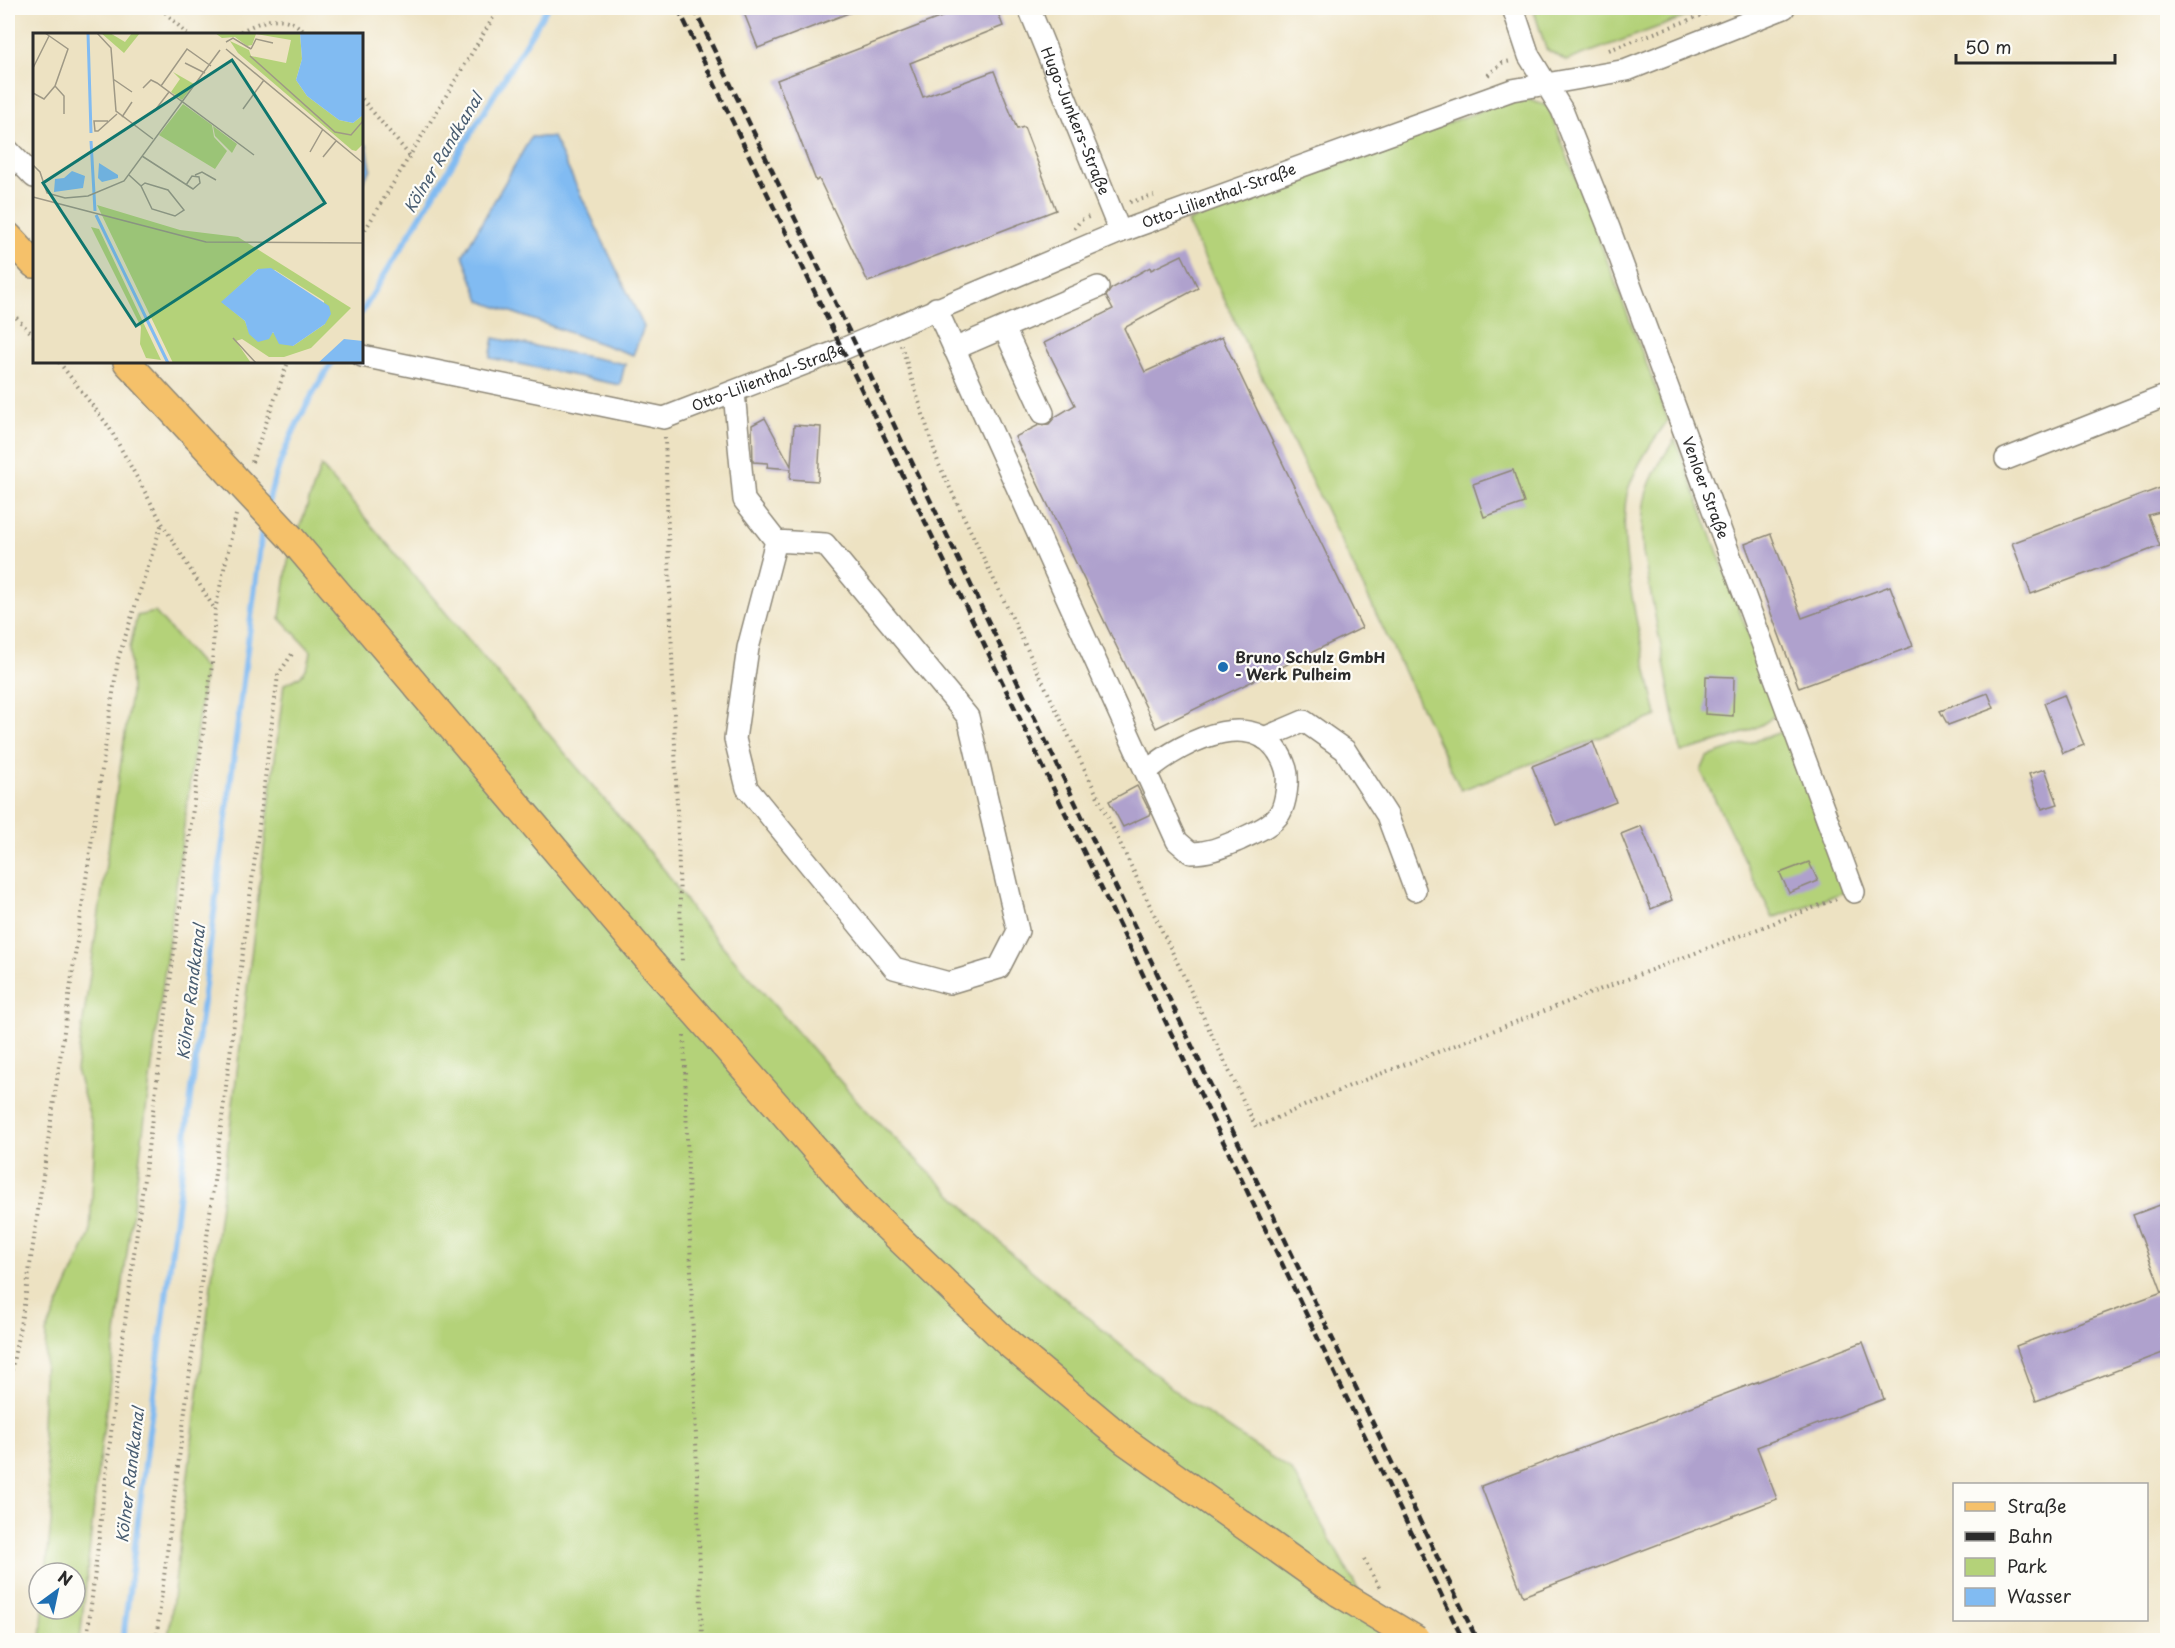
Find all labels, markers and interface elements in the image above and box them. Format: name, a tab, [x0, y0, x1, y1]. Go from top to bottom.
scale bar	[1956, 27, 2115, 65]
inset map	[33, 33, 363, 363]
text: 50 m	[1965, 33, 2012, 60]
street label: Hugo-Junkers-Straße	[1036, 43, 1117, 198]
water label: Kölner Randkanal	[397, 86, 489, 217]
street label: Otto-Lilienthal-Straße	[1138, 156, 1299, 233]
street label: Otto-Lilienthal-Straße	[688, 336, 848, 416]
street label: Venloer Straße	[1677, 433, 1736, 542]
place label: Bruno Schulz GmbH - Werk Pulheim	[1235, 645, 1385, 685]
marker: Bruno Schulz GmbH - Werk Pulheim	[1216, 660, 1230, 674]
water label: Kölner Randkanal	[170, 920, 211, 1061]
water label: Kölner Randkanal	[109, 1403, 150, 1544]
legend	[1953, 1483, 2148, 1621]
text: Straße	[2007, 1492, 2067, 1519]
text: Bahn	[2007, 1522, 2053, 1549]
text: Park	[2007, 1552, 2047, 1579]
north arrow	[27, 1561, 87, 1621]
text: N	[54, 1564, 78, 1591]
text: Wasser	[2007, 1582, 2072, 1609]

